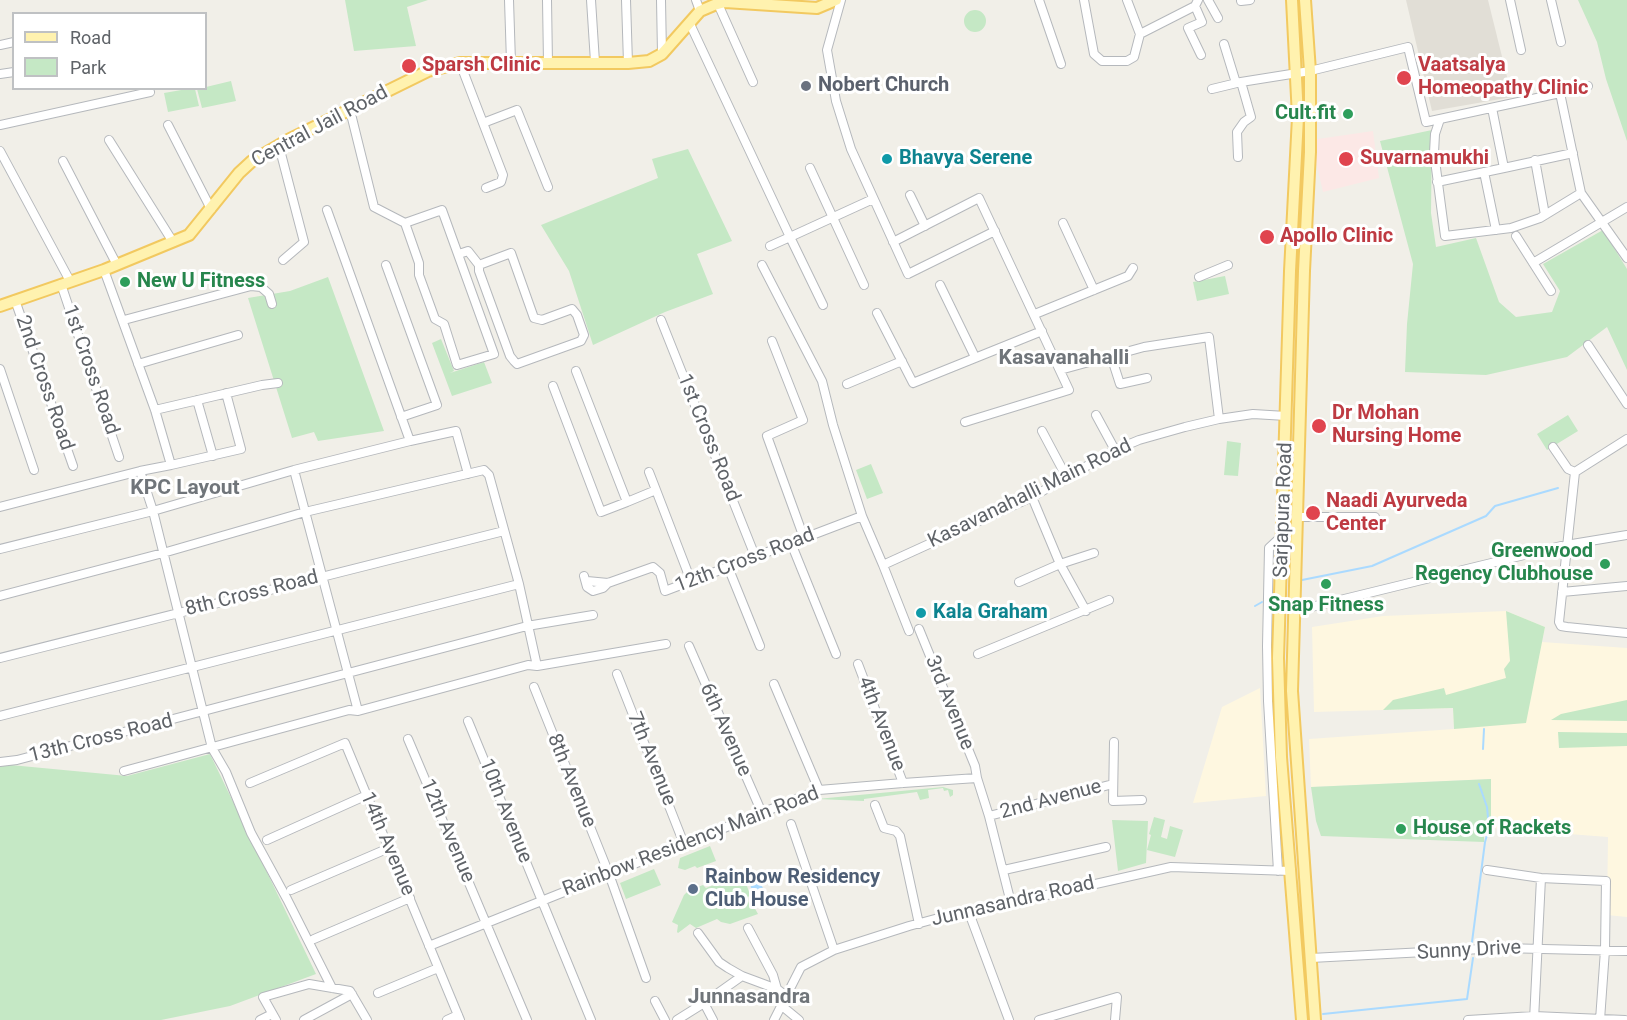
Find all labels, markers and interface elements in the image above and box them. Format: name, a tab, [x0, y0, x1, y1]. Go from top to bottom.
legend	[12, 12, 207, 90]
text: Road	[70, 27, 111, 48]
place label: Sparsh Clinic	[422, 54, 541, 78]
place label: Vaatsalya Homeopathy Clinic	[1418, 54, 1588, 101]
text: Park	[70, 57, 106, 78]
marker: Sparsh Clinic	[400, 57, 418, 75]
marker: Vaatsalya Homeopathy Clinic	[1395, 69, 1413, 87]
place label: Nobert Church	[818, 74, 949, 98]
marker: Nobert Church	[799, 79, 813, 93]
street label: Central Jail Road	[248, 81, 392, 173]
place label: Cult.fit	[1275, 102, 1336, 126]
marker: Cult.fit	[1341, 107, 1355, 121]
place label: Bhavya Serene	[899, 147, 1032, 171]
place label: Suvarnamukhi	[1360, 147, 1489, 171]
marker: Suvarnamukhi	[1337, 150, 1355, 168]
marker: Bhavya Serene	[880, 152, 894, 166]
place label: Apollo Clinic	[1280, 225, 1393, 249]
marker: Apollo Clinic	[1258, 228, 1276, 246]
place label: New U Fitness	[137, 270, 265, 294]
marker: New U Fitness	[118, 275, 132, 289]
street label: 1st Cross Road	[57, 302, 123, 438]
street label: 2nd Cross Road	[10, 312, 78, 454]
district label: Kasavanahalli	[999, 346, 1129, 372]
street label: 1st Cross Road	[671, 371, 745, 505]
place label: Dr Mohan Nursing Home	[1332, 402, 1461, 449]
marker: Dr Mohan Nursing Home	[1310, 417, 1328, 435]
street label: Kasavanahalli Main Road	[924, 434, 1136, 554]
street label: Sarjapura Road	[1270, 442, 1298, 578]
district label: KPC Layout	[130, 476, 240, 502]
place label: Naadi Ayurveda Center	[1326, 490, 1468, 537]
marker: Naadi Ayurveda Center	[1304, 504, 1322, 522]
street label: 12th Cross Road	[672, 523, 818, 599]
place label: Greenwood Regency Clubhouse	[1415, 540, 1593, 587]
marker: Greenwood Regency Clubhouse	[1598, 557, 1612, 571]
street label: 8th Cross Road	[183, 566, 321, 622]
marker: Snap Fitness	[1319, 577, 1333, 591]
place label: Snap Fitness	[1268, 594, 1384, 618]
place label: Kala Graham	[933, 601, 1048, 625]
marker: Kala Graham	[914, 606, 928, 620]
street label: 3rd Avenue	[919, 652, 979, 754]
street label: 4th Avenue	[852, 673, 910, 775]
street label: 6th Avenue	[694, 680, 756, 780]
street label: 7th Avenue	[621, 709, 681, 809]
street label: 13th Cross Road	[27, 710, 175, 768]
street label: 8th Avenue	[541, 731, 601, 831]
street label: 10th Avenue	[473, 755, 537, 867]
street label: 12th Avenue	[414, 775, 480, 887]
street label: 2nd Avenue	[998, 775, 1104, 825]
street label: Rainbow Residency Main Road	[559, 782, 823, 902]
street label: 14th Avenue	[354, 788, 420, 900]
place label: House of Rackets	[1413, 817, 1571, 841]
marker: House of Rackets	[1394, 822, 1408, 836]
place label: Rainbow Residency Club House	[705, 866, 880, 913]
street label: Junnasandra Road	[929, 872, 1097, 932]
marker: Rainbow Residency Club House	[686, 882, 700, 896]
street label: Sunny Drive	[1416, 936, 1522, 966]
district label: Junnasandra	[688, 985, 810, 1011]

